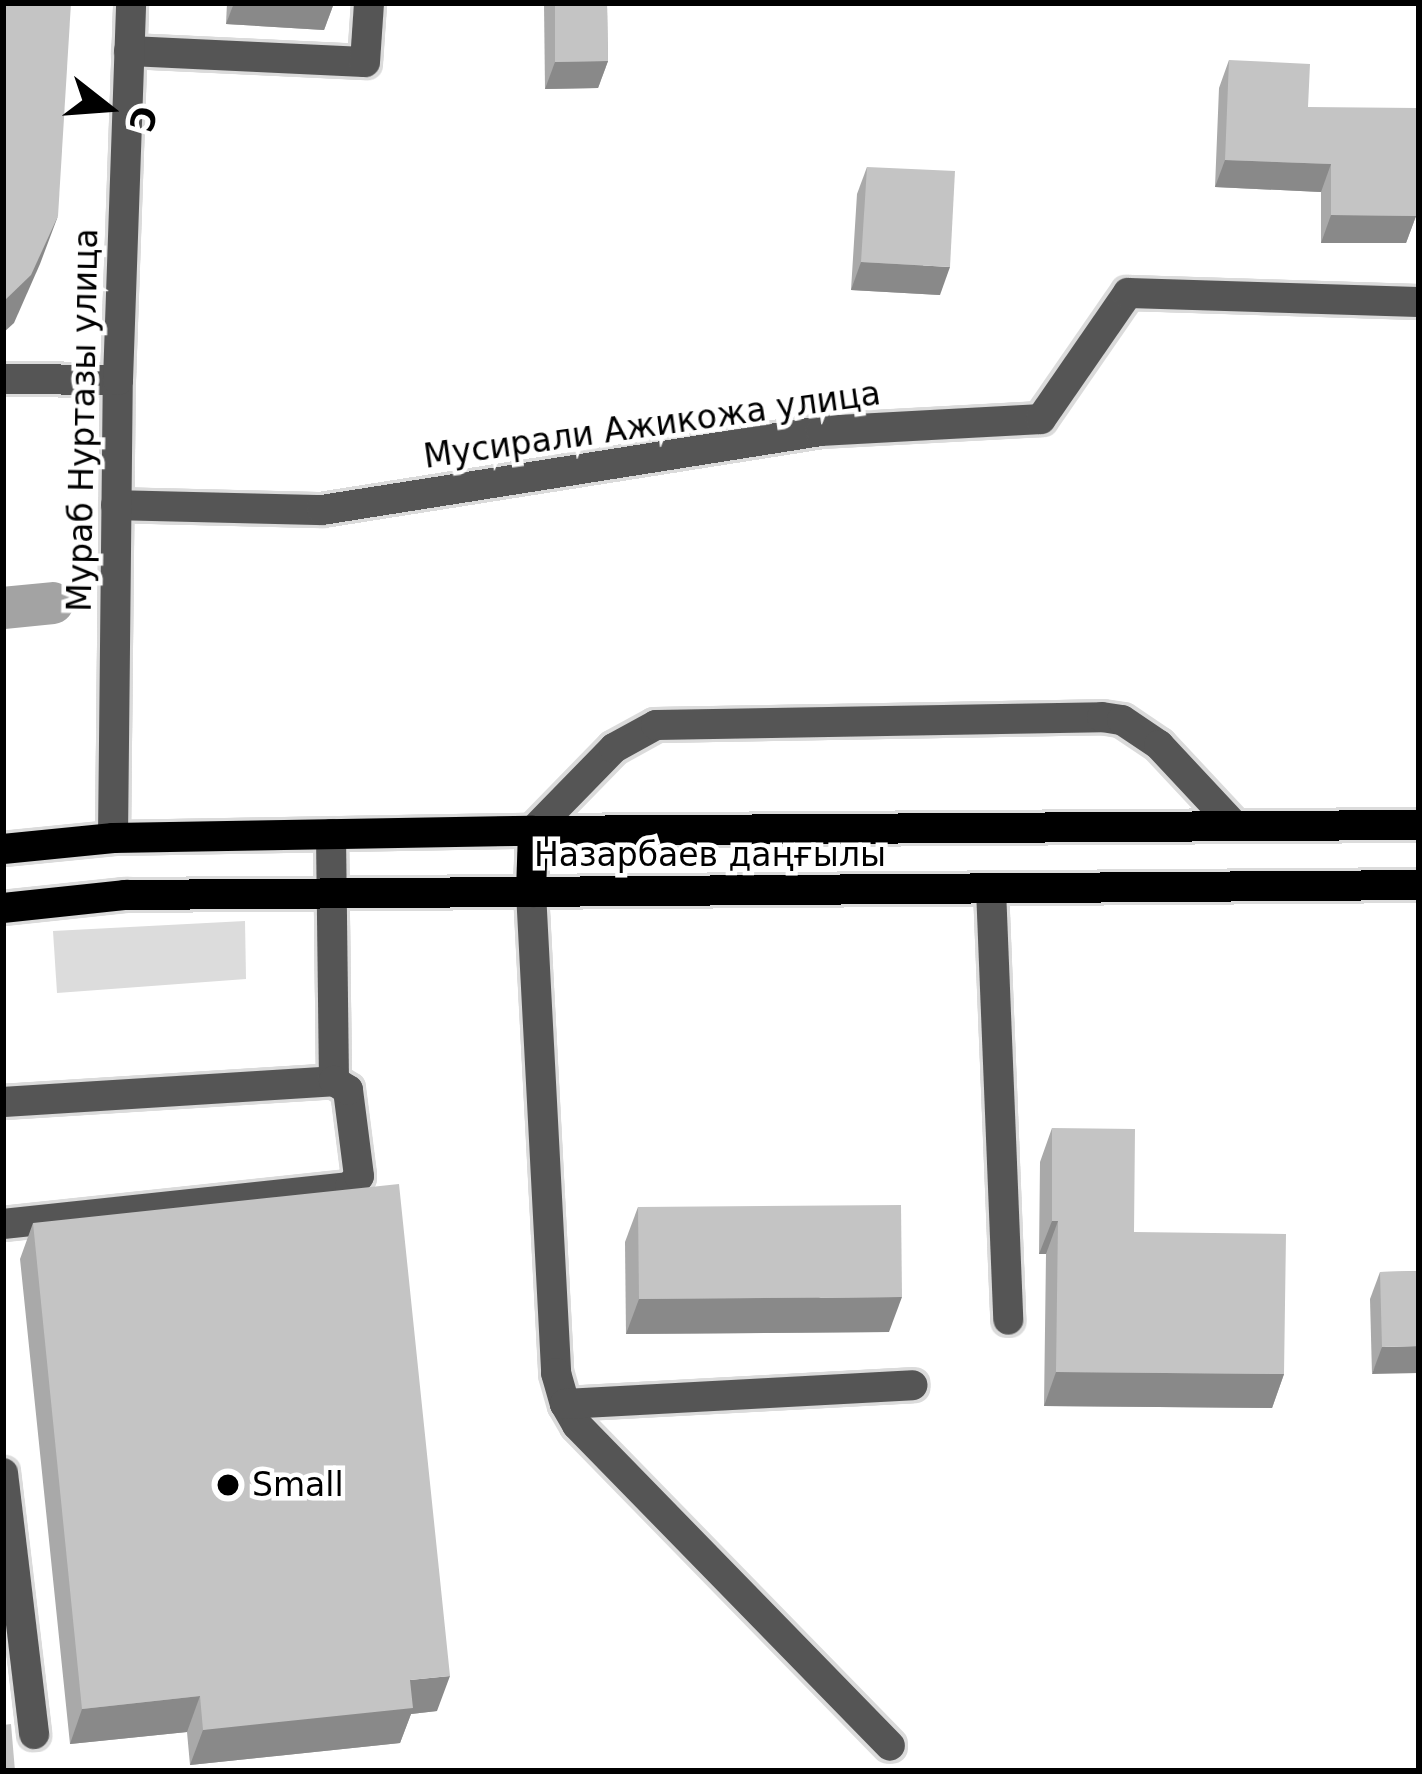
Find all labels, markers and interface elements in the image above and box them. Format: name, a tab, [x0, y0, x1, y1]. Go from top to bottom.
north arrow	[48, 48, 168, 168]
text: С	[121, 101, 165, 136]
street label: Мураб Нуртазы улица	[60, 228, 106, 612]
street label: Мусирали Ажикожа улица	[421, 373, 883, 477]
street label: Назарбаев даңғылы	[534, 835, 886, 875]
place label: Small	[252, 1465, 344, 1505]
marker: Small	[215, 1472, 241, 1498]

